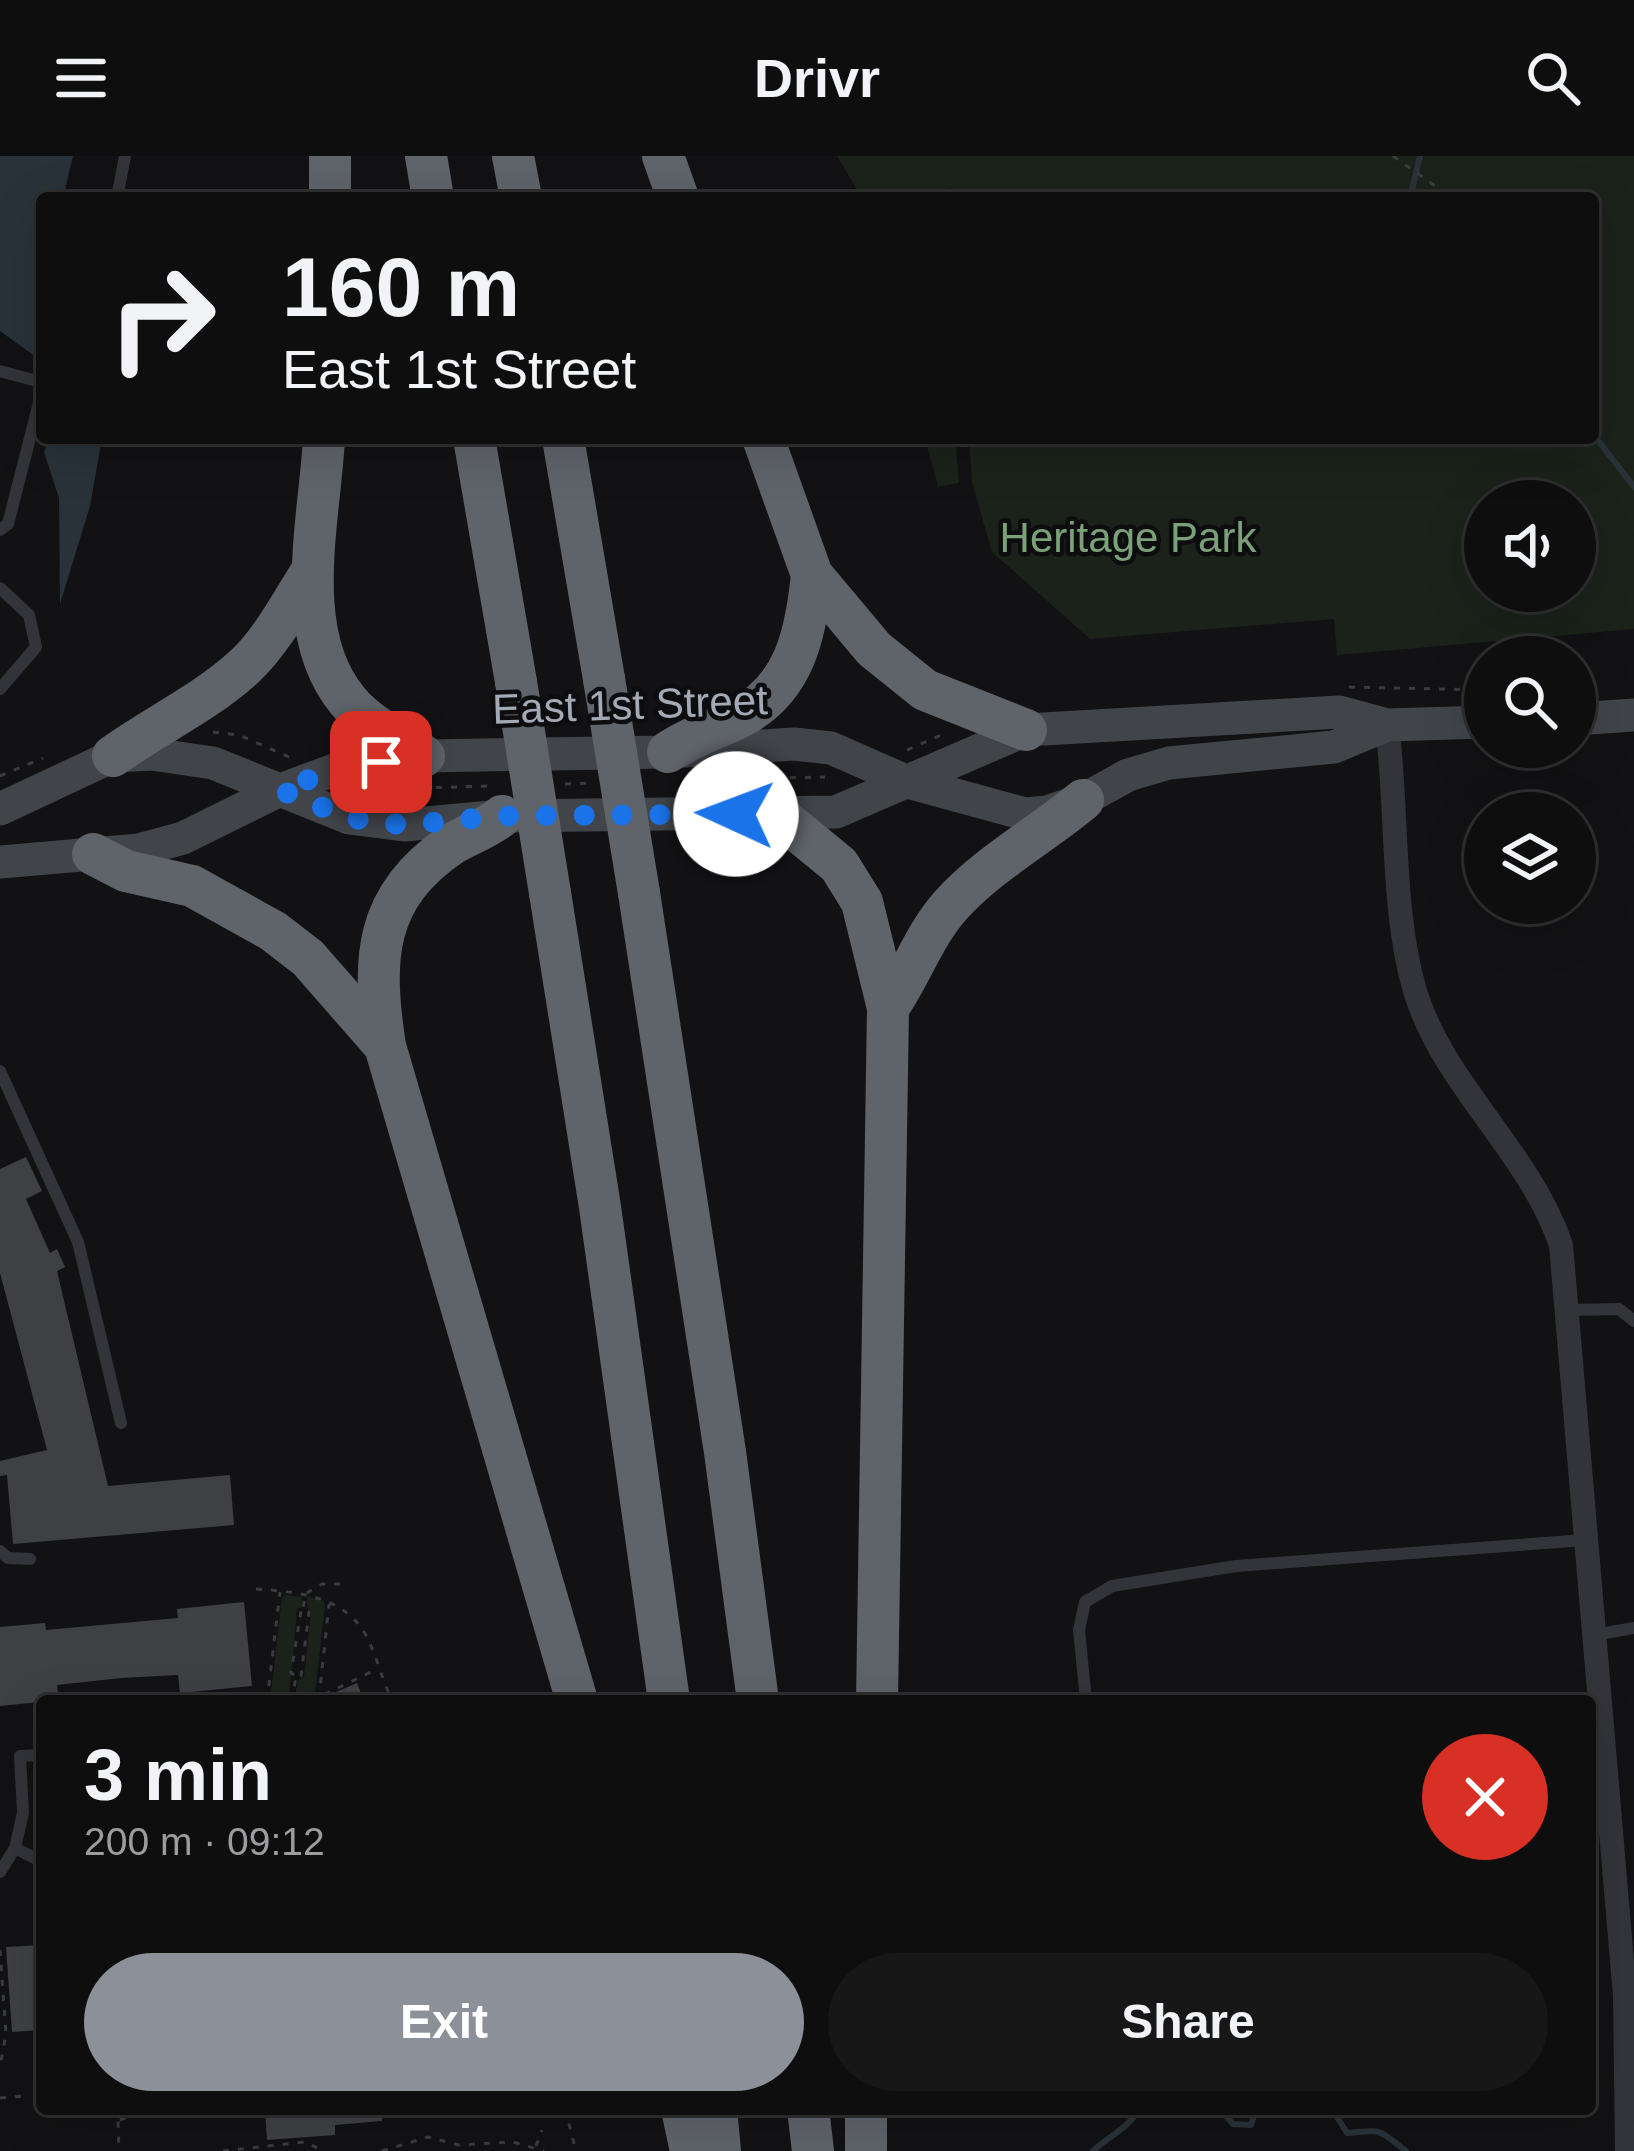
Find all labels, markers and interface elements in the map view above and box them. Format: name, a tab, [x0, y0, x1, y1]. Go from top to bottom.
icon: menu	[48, 45, 114, 111]
icon: search	[1520, 45, 1586, 111]
text: Drivr	[754, 48, 880, 108]
icon: right	[84, 240, 240, 396]
text: 160 m	[282, 240, 520, 334]
text: East 1st Street	[282, 339, 636, 399]
map controls	[1464, 480, 1596, 924]
button: sound	[1464, 480, 1596, 612]
park label: Heritage Park	[1000, 514, 1257, 561]
button: search	[1464, 636, 1596, 768]
street label: East 1st Street	[492, 676, 769, 733]
pin	[330, 711, 432, 813]
icon: arrive	[348, 729, 414, 795]
position arrow	[673, 751, 799, 877]
button: layers	[1464, 792, 1596, 924]
button: close	[1422, 1734, 1548, 1860]
text: 3 min	[84, 1735, 272, 1815]
text: 200 m · 09:12	[84, 1820, 325, 1863]
button: Exit	[84, 1953, 804, 2091]
button: Share	[828, 1953, 1548, 2091]

